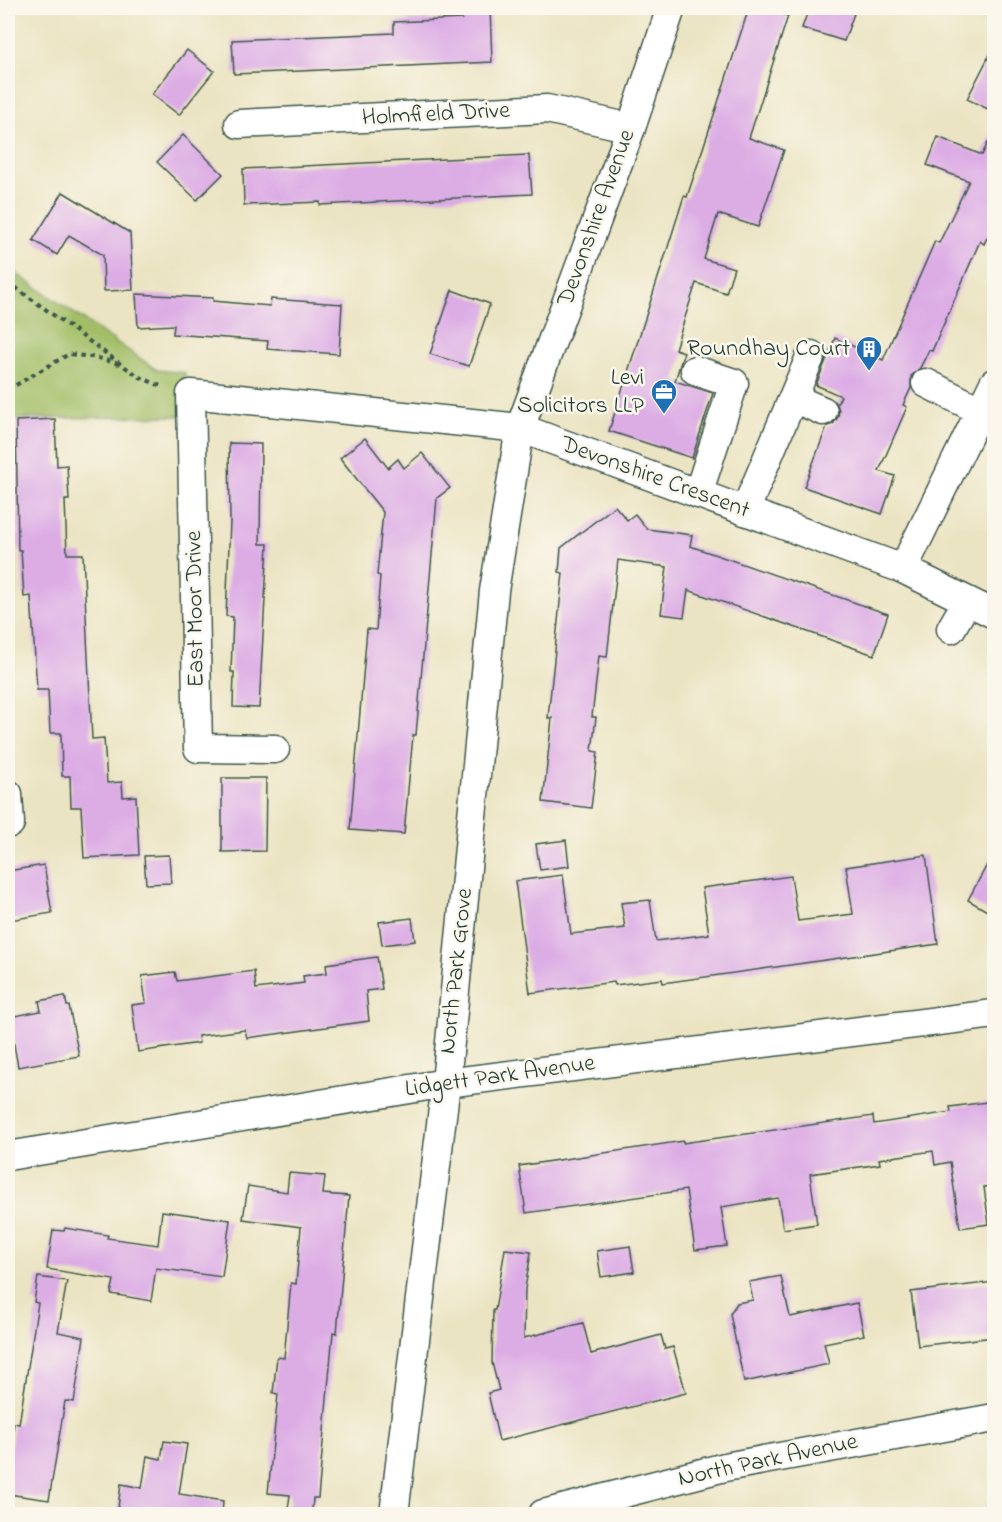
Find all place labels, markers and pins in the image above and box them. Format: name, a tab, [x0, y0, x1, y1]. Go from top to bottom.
place label: Roundhay Court	[687, 332, 850, 368]
building icon: Roundhay Court	[854, 334, 884, 372]
place label: Levi Solicitors LLP	[517, 361, 645, 424]
office icon: Levi Solicitors LLP	[649, 377, 679, 415]

